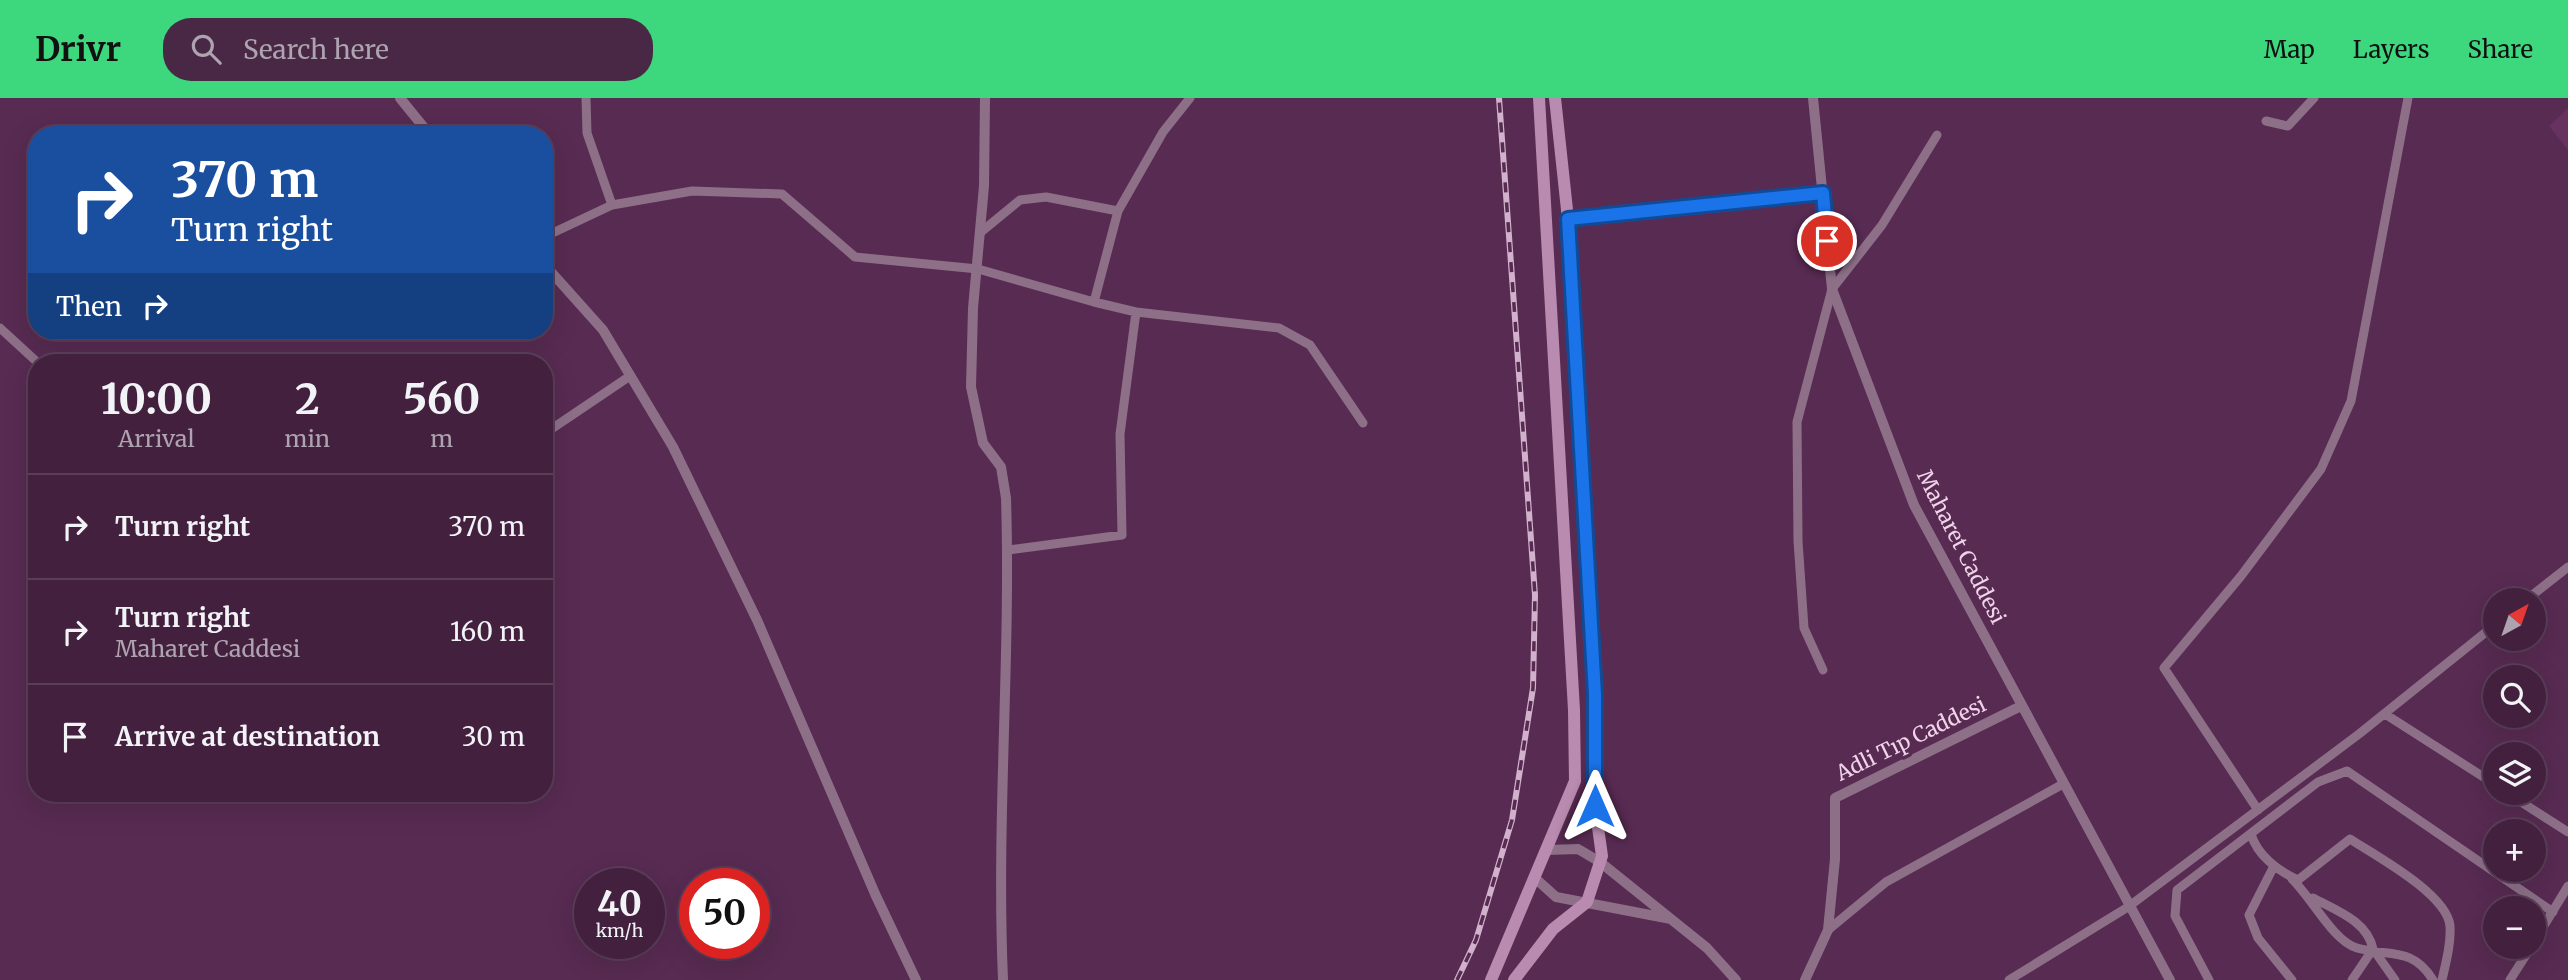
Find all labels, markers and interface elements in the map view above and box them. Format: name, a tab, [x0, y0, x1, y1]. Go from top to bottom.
search box	[163, 18, 653, 81]
text: Drivr	[35, 29, 121, 70]
icon: search	[187, 30, 225, 68]
text: Search here	[243, 33, 389, 66]
text: Map	[2264, 34, 2315, 65]
text: Layers	[2353, 34, 2429, 65]
text: Share	[2467, 34, 2533, 65]
text: 370 m	[171, 149, 318, 210]
icon: right	[56, 154, 147, 245]
text: Turn right	[171, 210, 333, 250]
pin	[1797, 211, 1857, 271]
icon: arrive	[1808, 222, 1846, 260]
icon: right	[136, 287, 174, 325]
text: Then	[56, 290, 122, 323]
text: 10:00	[101, 373, 212, 425]
text: 2	[295, 373, 320, 425]
text: 560	[403, 373, 480, 425]
text: Arrival	[118, 424, 195, 453]
text: min	[285, 424, 330, 453]
text: m	[430, 424, 453, 453]
street label: Maharet Caddesi	[1911, 465, 2012, 628]
icon: right	[56, 508, 94, 546]
text: Turn right	[115, 510, 250, 543]
text: 370 m	[448, 510, 525, 543]
north arrow	[2483, 588, 2546, 651]
map controls	[2483, 588, 2546, 959]
text: Turn right	[115, 601, 250, 634]
icon: right	[56, 613, 94, 651]
text: 160 m	[450, 615, 525, 648]
text: Maharet Caddesi	[115, 634, 300, 663]
button: search	[2483, 665, 2546, 728]
street label: Adli Tıp Caddesi	[1830, 690, 1990, 787]
icon: arrive	[56, 718, 94, 756]
text: Arrive at destination	[115, 720, 380, 753]
text: 30 m	[462, 720, 525, 753]
button: layers	[2483, 742, 2546, 805]
position arrow	[1558, 769, 1632, 843]
button: +	[2483, 819, 2546, 882]
speed limit sign: 50	[679, 868, 770, 959]
text: 40	[597, 882, 642, 926]
button: −	[2483, 896, 2546, 959]
text: km/h	[596, 919, 643, 942]

